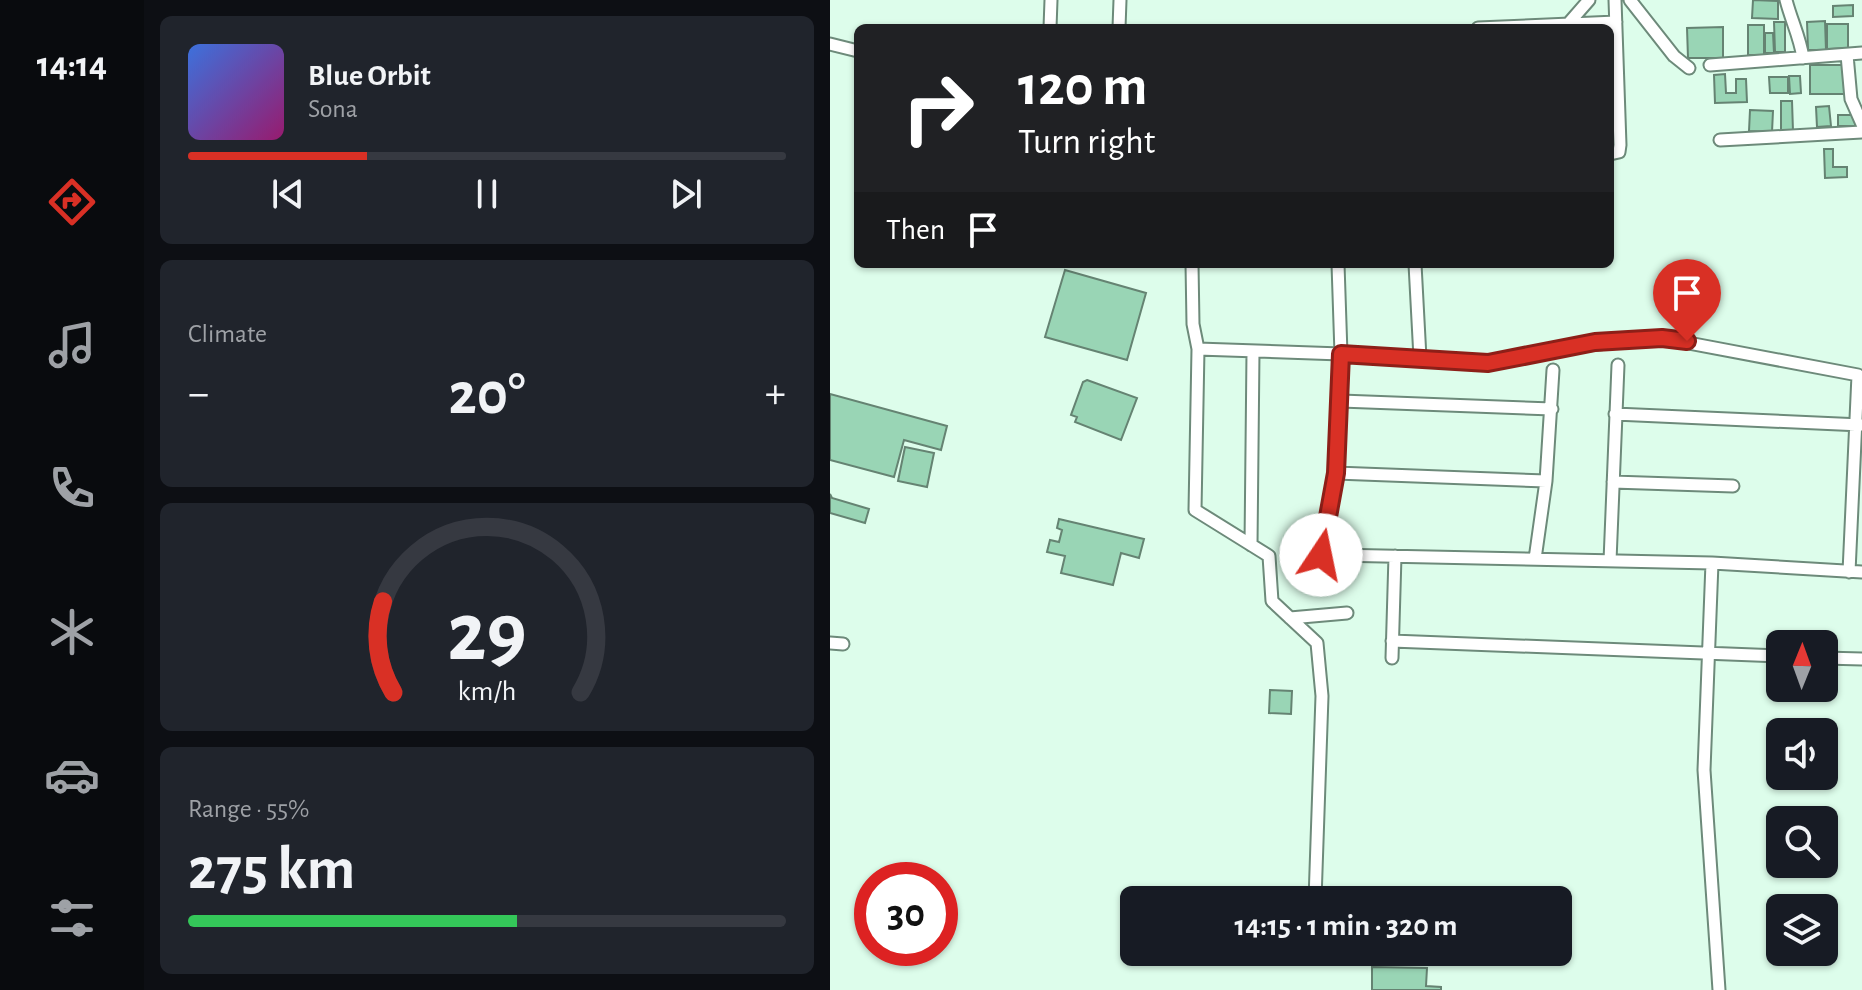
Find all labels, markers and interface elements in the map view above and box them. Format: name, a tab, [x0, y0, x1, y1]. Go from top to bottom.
text: 14:14	[37, 47, 107, 83]
icon: right	[886, 56, 990, 160]
text: 120 m	[1018, 59, 1147, 115]
text: Blue Orbit	[308, 61, 431, 91]
text: Sona	[308, 96, 358, 122]
text: Turn right	[1018, 124, 1155, 160]
icon: previous	[266, 172, 310, 216]
icon: pause	[465, 172, 509, 216]
icon: next	[664, 172, 708, 216]
icon: directions	[44, 174, 100, 230]
icon: arrive	[961, 208, 1005, 252]
text: Then	[886, 215, 945, 245]
pin	[1653, 259, 1721, 341]
icon: arrive	[1665, 271, 1709, 315]
icon: music	[44, 317, 100, 373]
text: Climate	[188, 321, 267, 347]
text: 20°	[448, 365, 526, 425]
text: −	[188, 372, 209, 416]
text: +	[765, 372, 786, 416]
icon: phone	[44, 460, 100, 516]
position arrow	[1279, 513, 1363, 597]
text: 29	[447, 591, 527, 675]
icon: climate	[44, 604, 100, 660]
north arrow	[1766, 630, 1838, 702]
map controls	[1766, 630, 1838, 966]
text: km/h	[458, 677, 516, 706]
button: sound	[1766, 718, 1838, 790]
icon: car	[44, 747, 100, 803]
text: Range · 55%	[188, 796, 309, 822]
button: search	[1766, 806, 1838, 878]
text: 275 km	[188, 840, 355, 900]
speed limit sign: 30	[854, 862, 958, 966]
icon: filters	[44, 890, 100, 946]
button: layers	[1766, 894, 1838, 966]
text: 14:15 · 1 min · 320 m	[1234, 911, 1458, 941]

